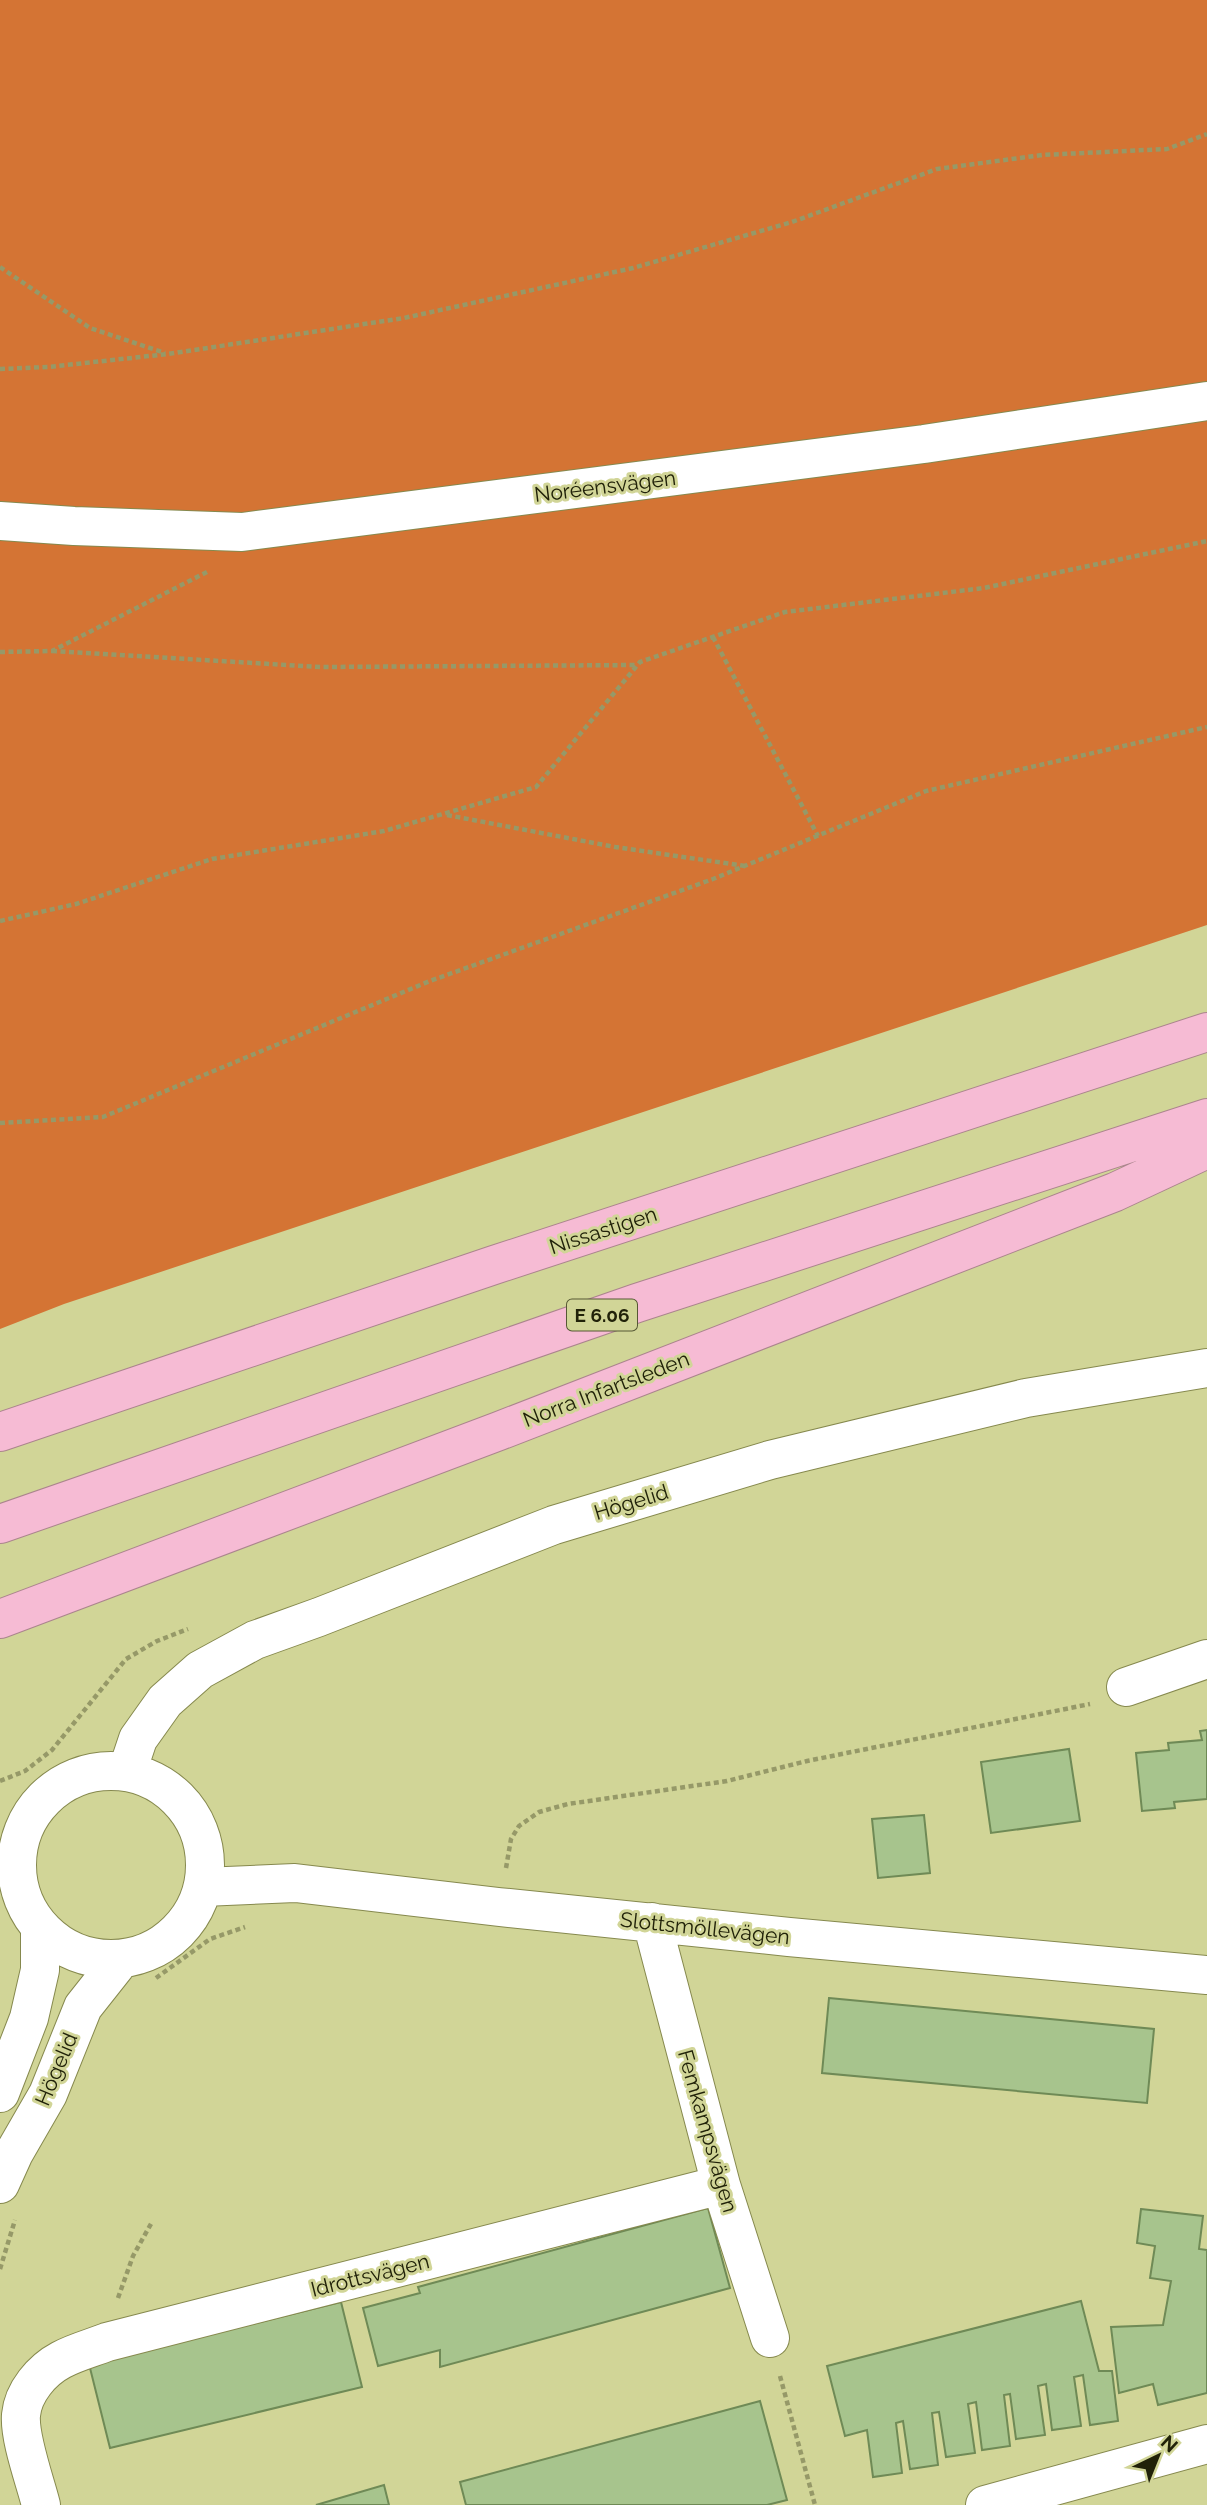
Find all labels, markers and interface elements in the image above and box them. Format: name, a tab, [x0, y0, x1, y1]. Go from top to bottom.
street label: Noréensvägen	[533, 465, 677, 507]
street label: Nissastigen	[546, 1201, 660, 1259]
road number: E 6.06	[567, 1300, 637, 1330]
street label: Norra Infartsleden	[519, 1346, 693, 1432]
street label: Högelid	[591, 1479, 671, 1525]
street label: Slottsmöllevägen	[619, 1907, 791, 1949]
street label: Högelid	[30, 2029, 82, 2109]
street label: Femkampsvägen	[673, 2047, 743, 2215]
street label: Idrottsvägen	[308, 2248, 432, 2302]
north arrow	[1123, 2421, 1193, 2491]
text: N	[1157, 2431, 1182, 2457]

